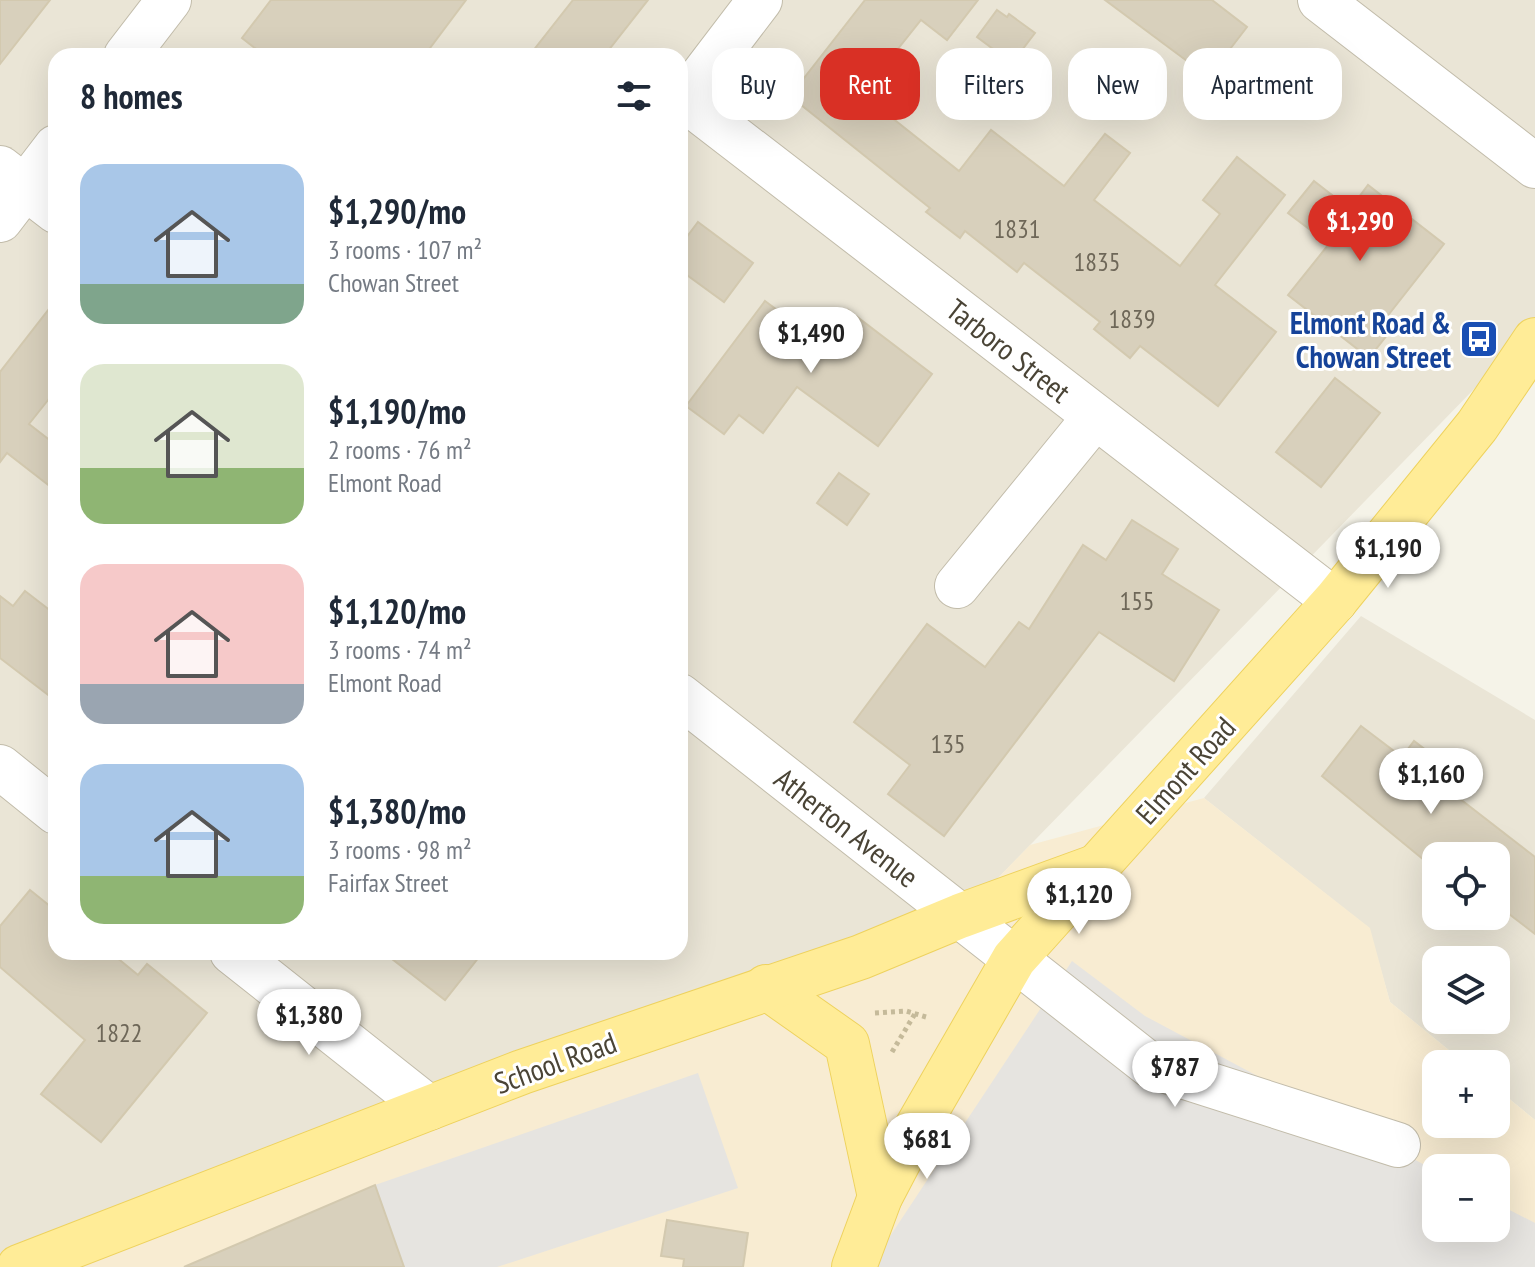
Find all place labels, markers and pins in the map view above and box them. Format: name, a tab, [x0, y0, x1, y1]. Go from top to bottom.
pin: $1,290	[1295, 195, 1425, 263]
place label: Elmont Road & Chowan Street	[1290, 303, 1451, 376]
pin: $1,490	[746, 307, 876, 375]
bus stop icon: Elmont Road & Chowan Street	[1458, 318, 1500, 360]
pin: $1,190	[1323, 522, 1453, 590]
pin: $1,160	[1366, 748, 1496, 816]
pin: $1,120	[1014, 868, 1144, 936]
pin: $1,380	[244, 989, 374, 1057]
pin: $787	[1128, 1041, 1222, 1109]
pin: $681	[880, 1113, 974, 1181]

